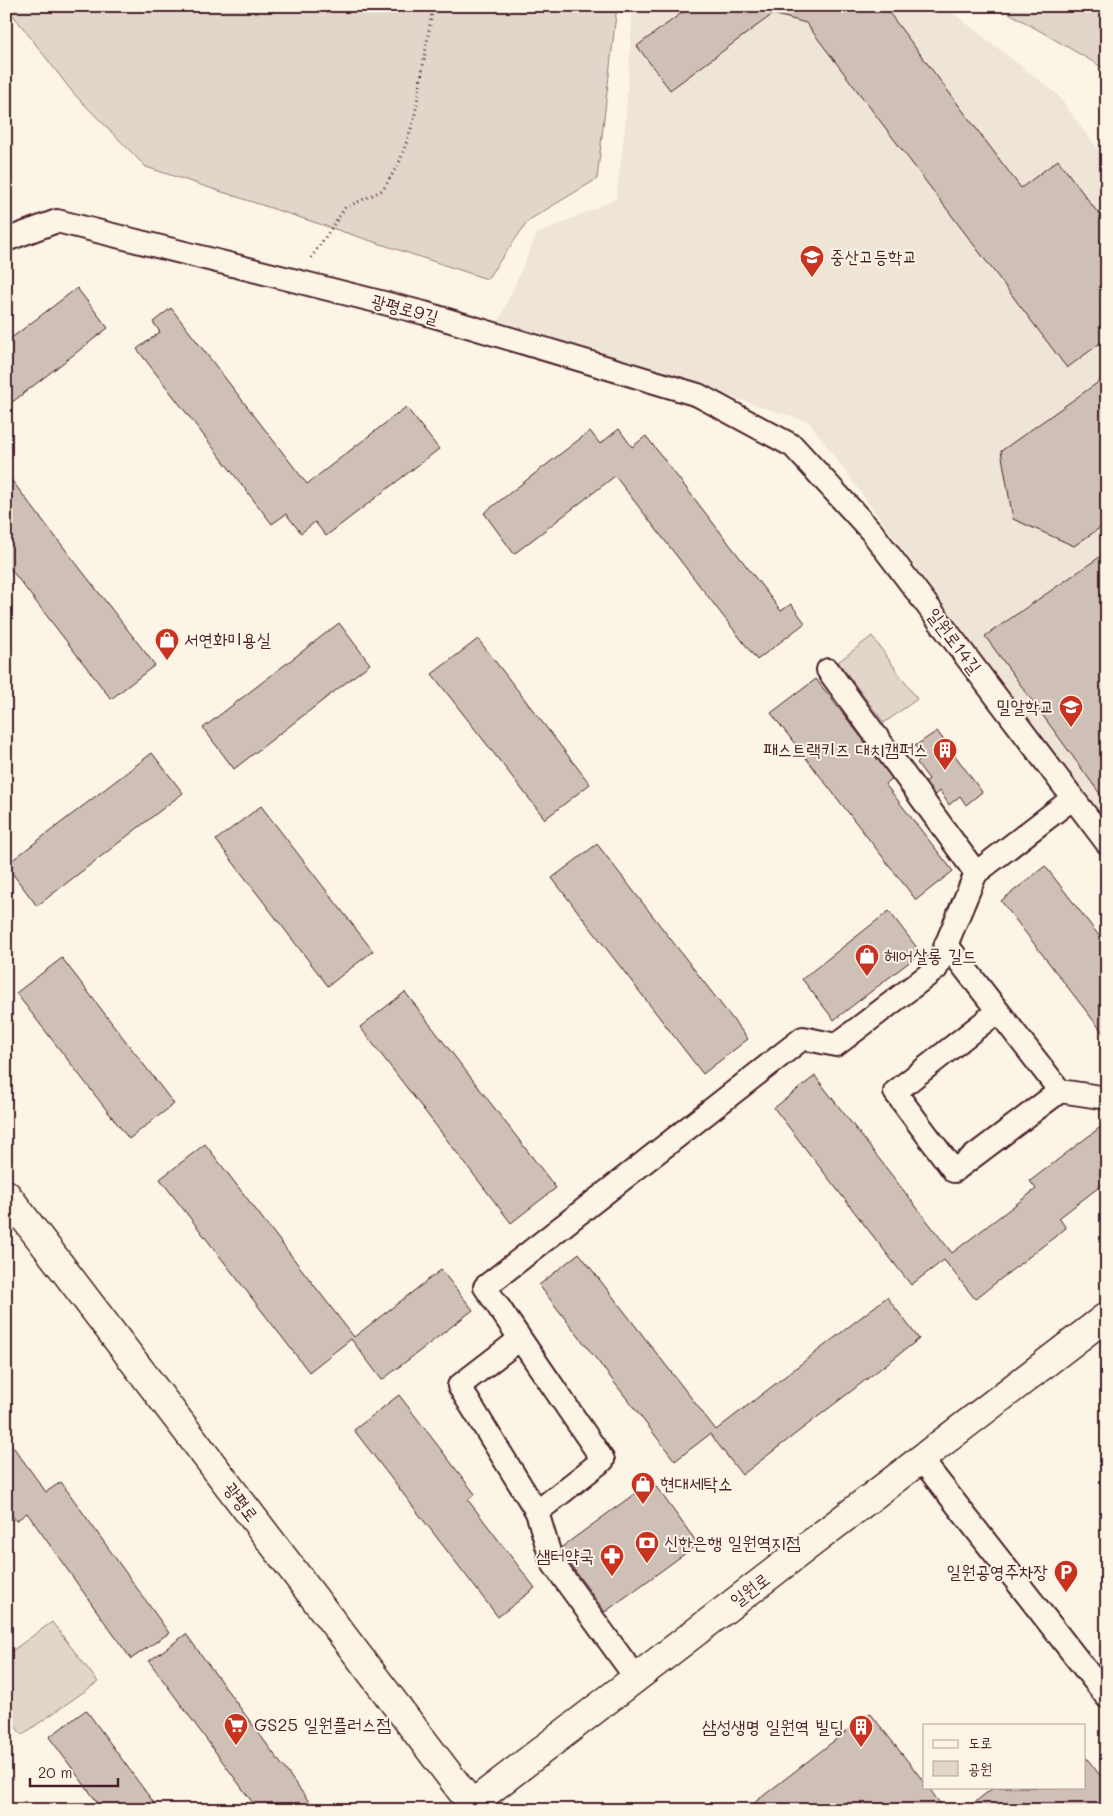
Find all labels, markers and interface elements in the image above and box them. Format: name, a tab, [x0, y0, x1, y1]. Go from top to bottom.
school or university icon: 중산고등학교	[799, 244, 825, 278]
place label: 중산고등학교	[830, 244, 917, 268]
street label: 광평로9길	[369, 288, 442, 329]
street label: 일원로14길	[922, 603, 988, 679]
shop icon: 서연화미용실	[154, 627, 180, 661]
place label: 서연화미용실	[184, 627, 271, 651]
place label: 밀알학교	[996, 694, 1054, 718]
school or university icon: 밀알학교	[1058, 694, 1084, 728]
place label: 패스트랙키즈 대치캠퍼스	[763, 737, 928, 761]
building icon: 패스트랙키즈 대치캠퍼스	[932, 737, 958, 771]
shop icon: 헤어살롱 길드	[854, 943, 880, 977]
place label: 헤어살롱 길드	[884, 943, 977, 967]
shop icon: 현대세탁소	[630, 1471, 656, 1505]
place label: 현대세탁소	[660, 1471, 732, 1495]
street label: 광평로	[219, 1477, 264, 1526]
bank icon: 신한은행 일원역지점	[634, 1530, 660, 1564]
place label: 신한은행 일원역지점	[664, 1530, 801, 1554]
place label: 샘터약국	[536, 1543, 594, 1567]
pharmacy icon: 샘터약국	[599, 1543, 625, 1577]
place label: 일원공영주차장	[947, 1559, 1048, 1583]
parking icon: 일원공영주차장	[1053, 1559, 1079, 1593]
street label: 일원로	[725, 1567, 774, 1612]
supermarket icon: GS25 일원플러스점	[223, 1712, 249, 1746]
place label: GS25 일원플러스점	[254, 1712, 391, 1736]
place label: 삼성생명 일원역 빌딩	[702, 1714, 844, 1738]
building icon: 삼성생명 일원역 빌딩	[848, 1714, 874, 1748]
legend	[923, 1724, 1086, 1788]
text: 도로	[968, 1732, 992, 1752]
scale bar	[30, 1756, 118, 1788]
text: 공원	[968, 1758, 992, 1778]
text: 20 m	[38, 1762, 72, 1782]

